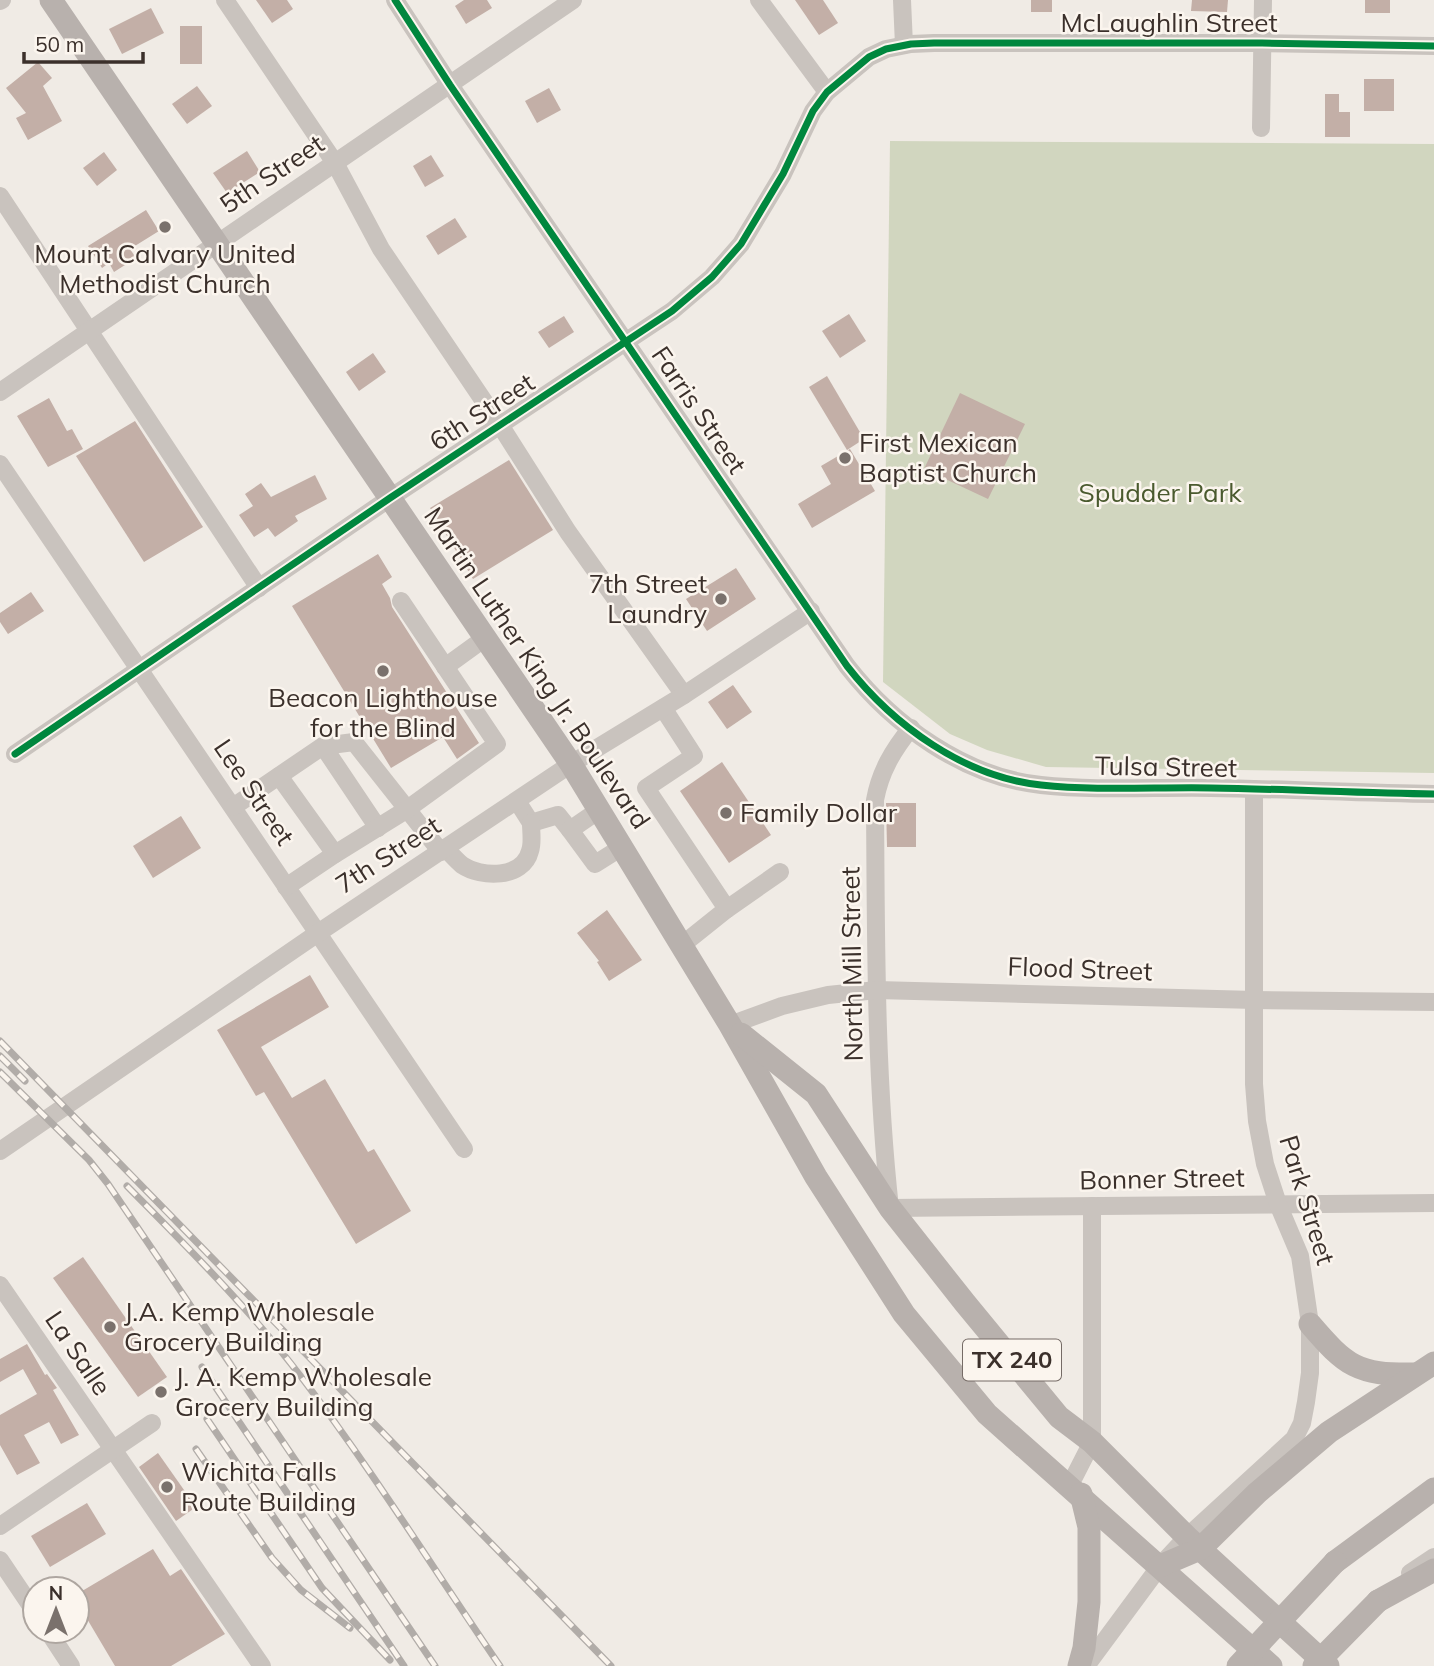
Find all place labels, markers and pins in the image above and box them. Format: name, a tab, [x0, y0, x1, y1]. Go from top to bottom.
marker: Mount Calvary United Methodist Church	[157, 219, 173, 235]
place label: Mount Calvary United Methodist Church	[34, 237, 296, 300]
place label: First Mexican Baptist Church	[859, 426, 1037, 489]
marker: First Mexican Baptist Church	[837, 450, 853, 466]
place label: 7th Street Laundry	[588, 567, 707, 630]
marker: 7th Street Laundry	[713, 591, 729, 607]
marker: Beacon Lighthouse for the Blind	[375, 663, 391, 679]
place label: Beacon Lighthouse for the Blind	[268, 681, 498, 744]
place label: Family Dollar	[740, 796, 898, 829]
marker: Family Dollar	[718, 805, 734, 821]
place label: J.A. Kemp Wholesale Grocery Building	[124, 1295, 375, 1358]
marker: J.A. Kemp Wholesale Grocery Building	[102, 1319, 118, 1335]
place label: J. A. Kemp Wholesale Grocery Building	[175, 1360, 432, 1423]
marker: J. A. Kemp Wholesale Grocery Building	[153, 1384, 169, 1400]
place label: Wichita Falls Route Building	[181, 1455, 356, 1518]
marker: Wichita Falls Route Building	[159, 1479, 175, 1495]

